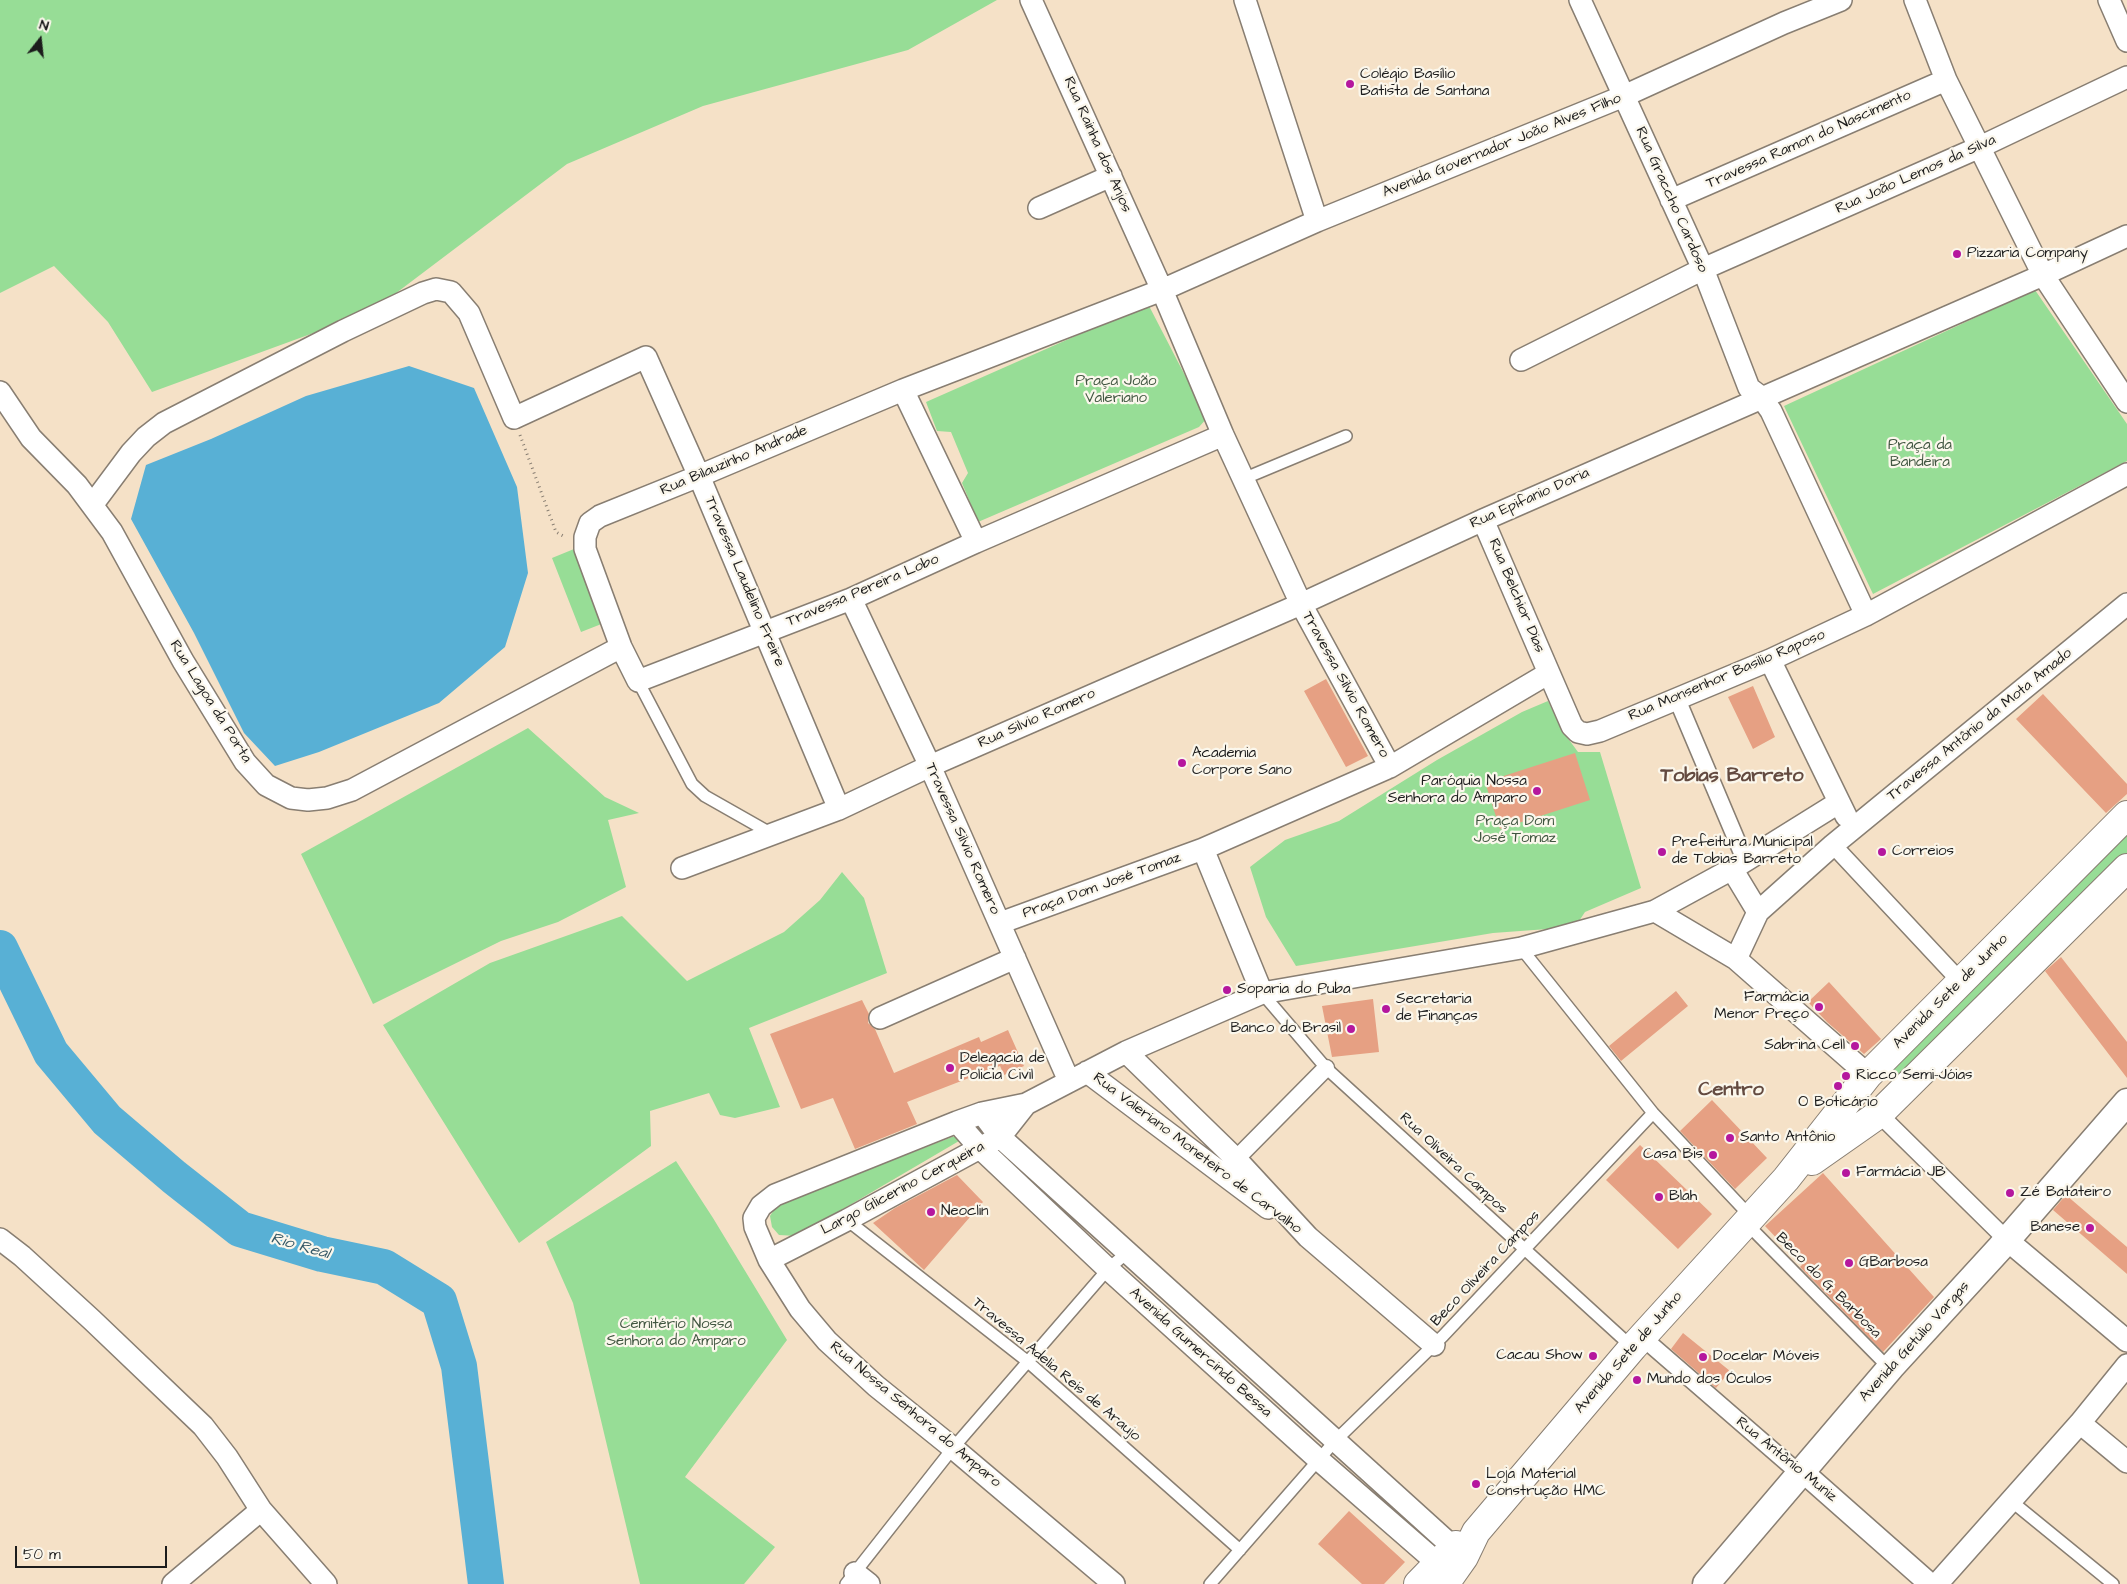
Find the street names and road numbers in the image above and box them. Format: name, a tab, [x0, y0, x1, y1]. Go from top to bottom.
street label: Rua Rainha dos Anjos	[1059, 74, 1135, 216]
street label: Travessa Ramon do Nascimento	[1704, 87, 1914, 193]
street label: Avenida Governador João Alves Filho	[1380, 90, 1624, 202]
street label: Rua Graccho Cardoso	[1631, 124, 1711, 276]
street label: Rua João Lemos da Silva	[1833, 131, 1999, 219]
street label: Rua Bilauzinho Andrade	[658, 422, 810, 500]
street label: Rua Epifanio Doria	[1468, 465, 1592, 533]
street label: Travessa Laudelino Freire	[700, 494, 788, 670]
street label: Rua Belchior Dias	[1484, 536, 1548, 656]
street label: Travessa Pereira Lobo	[784, 551, 942, 631]
street label: Travessa Silvio Romero	[1297, 609, 1393, 761]
street label: Rua Monsenhor Basilio Raposo	[1626, 626, 1828, 726]
street label: Rua Lagoa da Porta	[165, 637, 255, 767]
street label: Travessa Antônio da Mota Amado	[1884, 645, 2076, 805]
street label: Rua Silvio Romero	[976, 685, 1098, 753]
street label: Travessa Silvio Romero	[920, 760, 1004, 918]
street label: Praça Dom José Tomaz	[1020, 849, 1184, 923]
street label: Avenida Sete de Junho	[1890, 931, 2012, 1053]
street label: Rua Valeriano Moneteiro de Carvalho	[1089, 1069, 1305, 1239]
street label: Rua Oliveira Campos	[1395, 1109, 1511, 1219]
street label: Largo Glicerino Cerqueira	[818, 1138, 988, 1240]
street label: Beco Oliveira Campos	[1428, 1207, 1544, 1331]
street label: Beco do G. Barbosa	[1771, 1229, 1885, 1343]
street label: Avenida Getúlio Vargas	[1856, 1278, 1974, 1406]
street label: Avenida Gumercindo Bessa	[1125, 1284, 1275, 1422]
street label: Avenida Sete de Junho	[1571, 1289, 1687, 1417]
street label: Travessa Adelia Reis de Araujo	[968, 1294, 1144, 1446]
street label: Rua Nossa Senhora do Amparo	[826, 1338, 1004, 1492]
street label: Rua Antônio Muniz	[1732, 1414, 1840, 1506]

